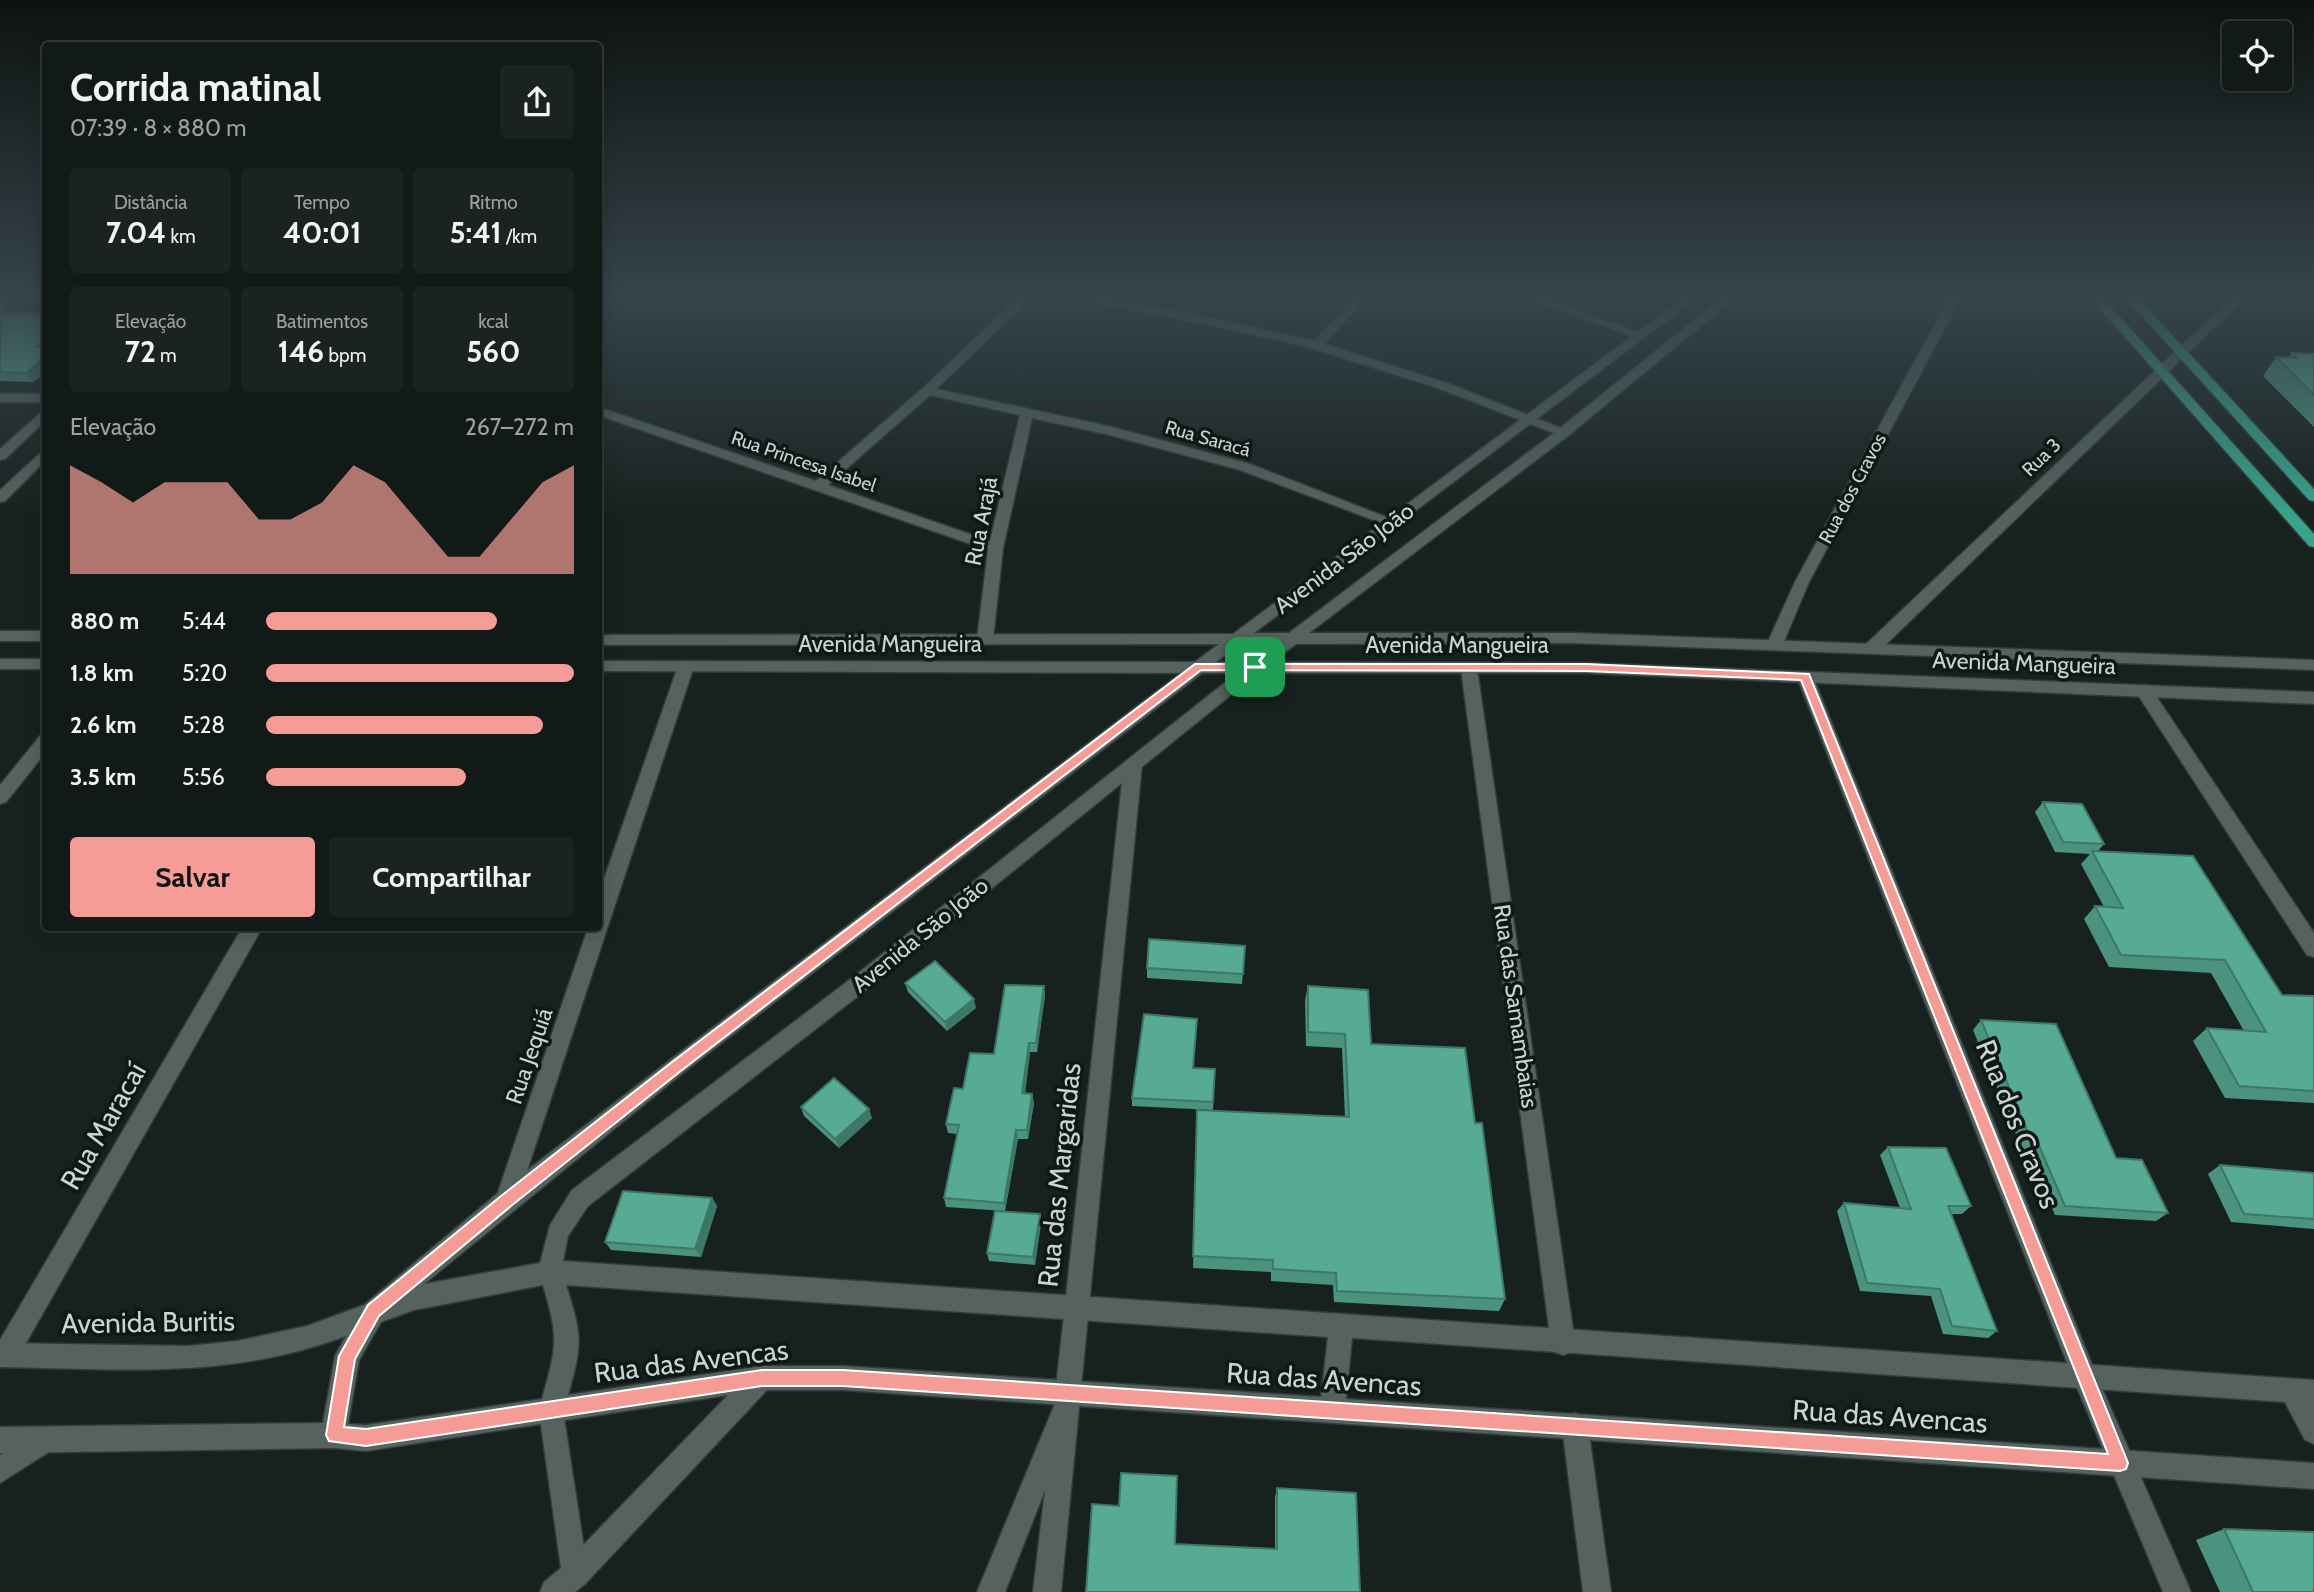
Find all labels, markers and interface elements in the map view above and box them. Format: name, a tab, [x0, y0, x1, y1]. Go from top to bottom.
map controls	[2222, 21, 2292, 91]
button: locate	[2222, 21, 2292, 91]
text: Corrida matinal	[70, 64, 322, 111]
button: share	[500, 65, 574, 139]
text: 07:39 · 8 × 880 m	[70, 114, 246, 142]
text: Distância	[114, 191, 187, 214]
text: Tempo	[294, 191, 350, 214]
text: Ritmo	[469, 191, 518, 214]
text: 7.04	[106, 214, 166, 251]
text: 40:01	[283, 214, 361, 251]
text: 5:41	[449, 214, 502, 251]
text: km	[166, 225, 196, 248]
text: /km	[502, 225, 537, 248]
text: Elevação	[115, 310, 186, 333]
text: Batimentos	[276, 310, 368, 333]
text: kcal	[478, 310, 508, 333]
text: 72	[125, 333, 156, 370]
text: 146	[278, 333, 324, 370]
text: 560	[466, 333, 520, 370]
text: m	[156, 344, 177, 367]
text: bpm	[324, 344, 366, 367]
text: Elevação	[70, 413, 156, 441]
text: 267–272 m	[465, 413, 574, 441]
street label: Rua Saracá	[1163, 415, 1253, 462]
street label: Rua Princesa Isabel	[728, 426, 880, 497]
street label: Rua dos Cravos	[1814, 429, 1891, 547]
street label: Rua 3	[2017, 434, 2065, 481]
street label: Rua Arajá	[959, 474, 1003, 568]
street label: Avenida São João	[1269, 497, 1419, 619]
text: 880 m	[70, 607, 139, 635]
text: 5:44	[182, 607, 226, 635]
street label: Avenida Mangueira	[798, 630, 982, 658]
street label: Avenida Mangueira	[1365, 631, 1549, 659]
pin	[1225, 637, 1285, 697]
street label: Avenida Mangueira	[1932, 646, 2116, 680]
icon: arrive	[1236, 648, 1274, 686]
text: 1.8 km	[70, 659, 134, 687]
text: 5:20	[182, 659, 227, 687]
text: 2.6 km	[70, 711, 137, 739]
text: 5:28	[182, 711, 225, 739]
text: 3.5 km	[70, 763, 136, 791]
text: 5:56	[182, 763, 225, 791]
button: Salvar	[70, 837, 315, 917]
button: Compartilhar	[329, 837, 574, 917]
street label: Avenida São João	[846, 872, 994, 998]
street label: Rua das Samambaias	[1488, 902, 1544, 1110]
street label: Rua Jequiá	[499, 1004, 559, 1108]
street label: Rua dos Cravos	[1969, 1035, 2067, 1213]
street label: Rua Maracaí	[53, 1056, 153, 1196]
street label: Rua das Margaridas	[1030, 1061, 1088, 1289]
street label: Avenida Buritis	[61, 1303, 235, 1341]
street label: Rua das Avencas	[592, 1332, 790, 1390]
street label: Rua das Avencas	[1225, 1355, 1423, 1403]
street label: Rua das Avencas	[1791, 1392, 1989, 1440]

